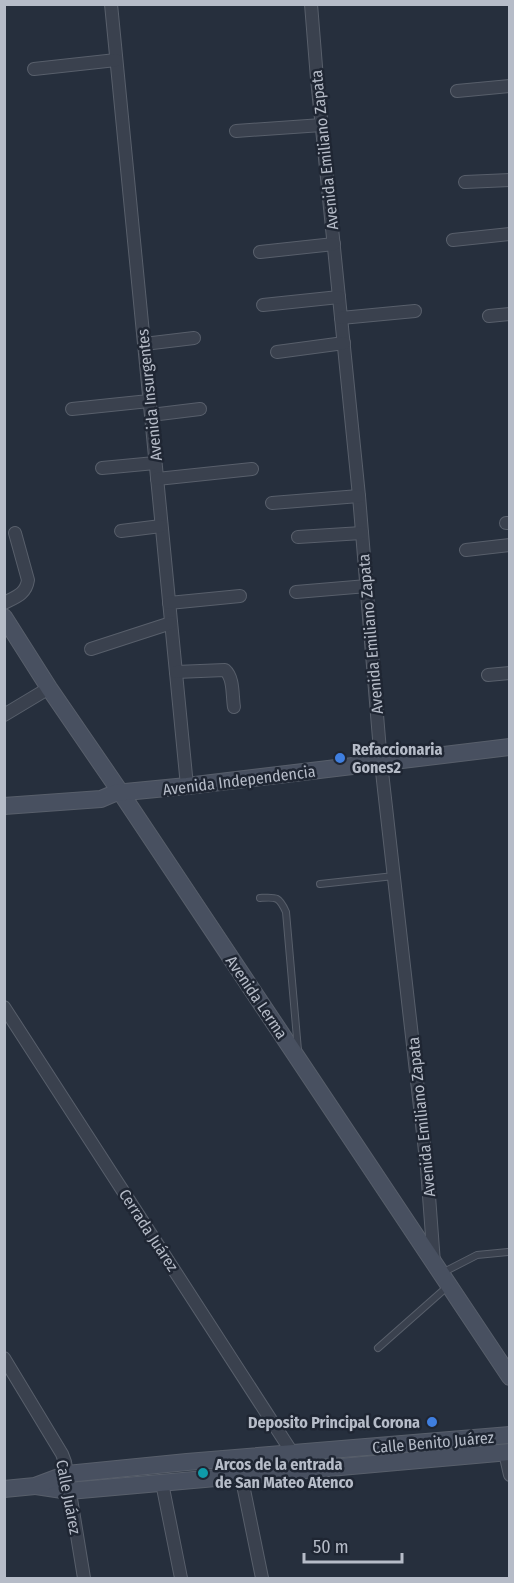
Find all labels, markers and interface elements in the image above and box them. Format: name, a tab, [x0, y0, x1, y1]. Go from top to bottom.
street label: Avenida Emiliano Zapata	[307, 69, 342, 231]
street label: Avenida Insurgentes	[133, 328, 166, 462]
street label: Avenida Emiliano Zapata	[354, 553, 387, 715]
place label: Refaccionaria Gones2	[352, 740, 442, 777]
marker: Refaccionaria Gones2	[333, 751, 347, 765]
street label: Avenida Independencia	[162, 762, 317, 799]
street label: Avenida Lerma	[222, 952, 291, 1043]
street label: Avenida Emiliano Zapata	[404, 1036, 439, 1198]
street label: Cerrada Juárez	[115, 1186, 182, 1275]
place label: Deposito Principal Corona	[248, 1413, 420, 1432]
marker: Deposito Principal Corona	[425, 1415, 439, 1429]
street label: Calle Benito Juárez	[372, 1428, 495, 1457]
place label: Arcos de la entrada de San Mateo Atenco	[214, 1455, 354, 1492]
street label: Calle Juárez	[52, 1458, 85, 1536]
marker: Arcos de la entrada de San Mateo Atenco	[196, 1466, 210, 1480]
scale bar	[304, 1526, 402, 1564]
text: 50 m	[313, 1536, 349, 1558]

